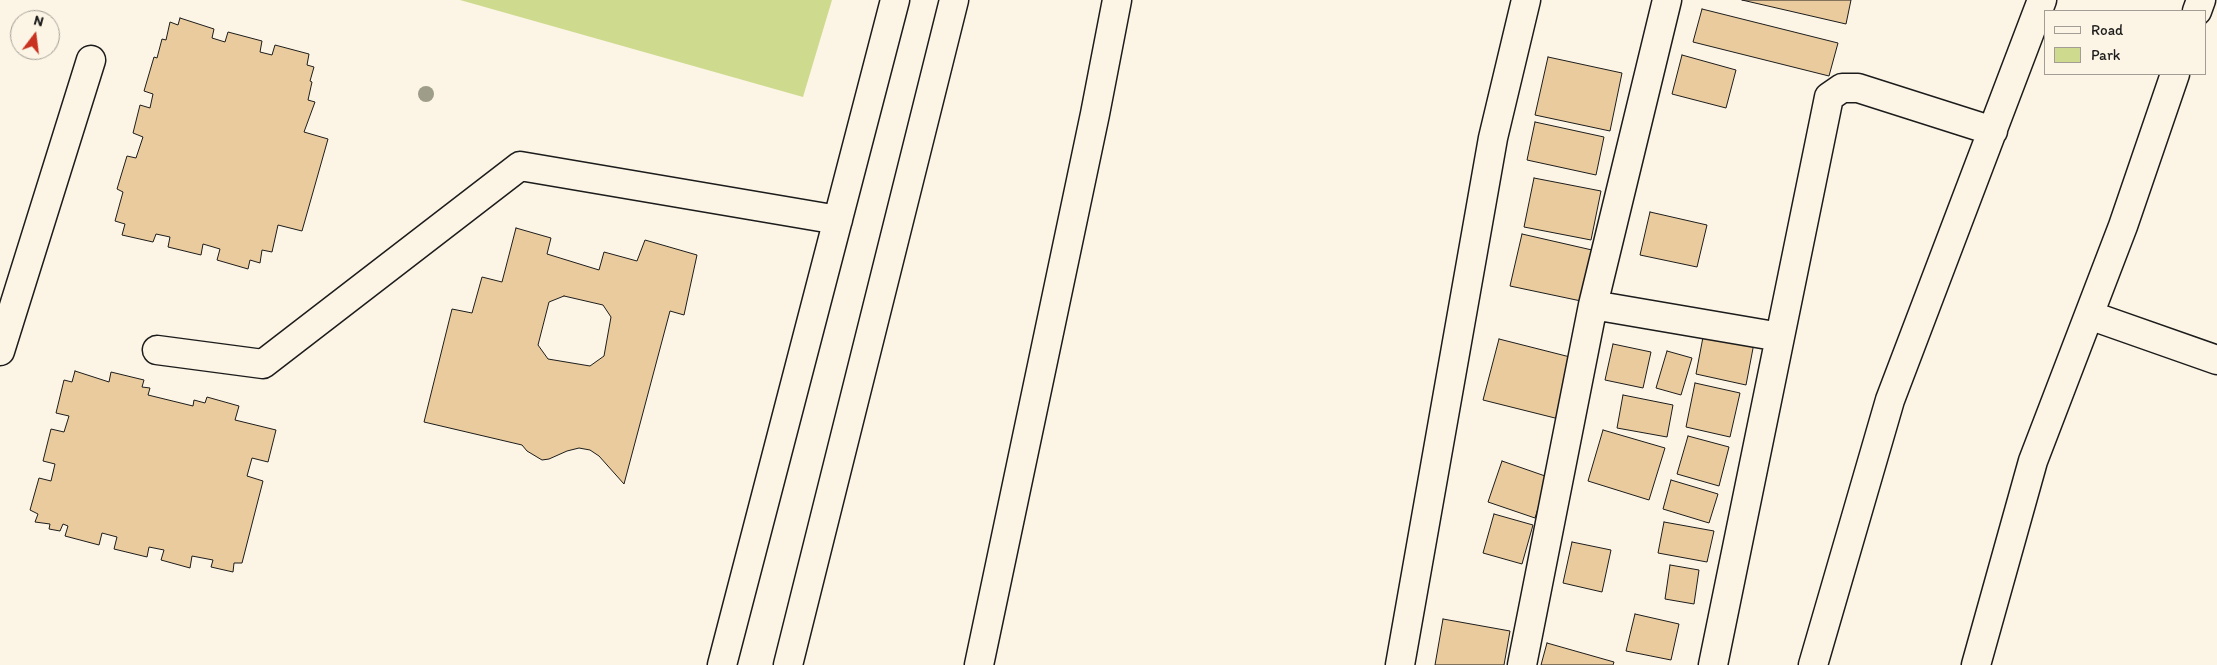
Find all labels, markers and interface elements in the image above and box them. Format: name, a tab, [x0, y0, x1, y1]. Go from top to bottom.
north arrow	[10, 10, 60, 60]
legend	[2044, 10, 2207, 75]
text: N	[32, 12, 46, 30]
text: Road	[2091, 21, 2123, 39]
text: Park	[2091, 46, 2121, 64]

